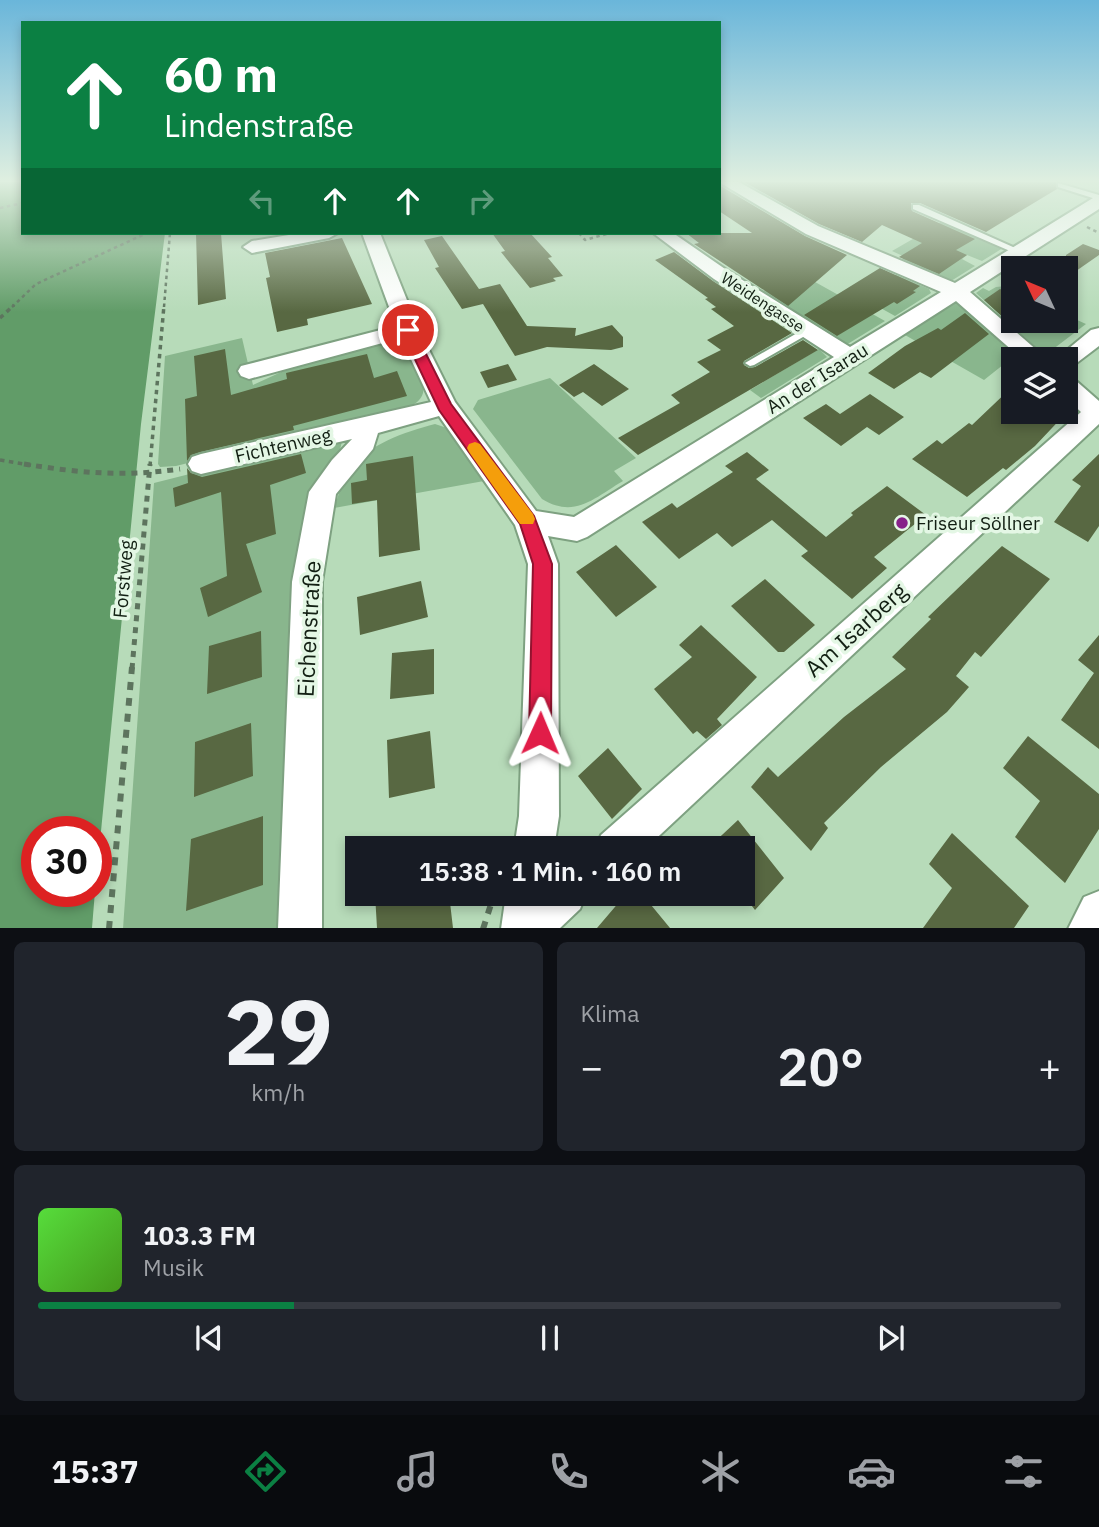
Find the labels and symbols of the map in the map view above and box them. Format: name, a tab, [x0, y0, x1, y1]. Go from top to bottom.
north arrow	[1001, 256, 1078, 332]
street label: Weidengasse	[718, 268, 809, 336]
pin	[378, 300, 438, 360]
street label: An der Isarau	[762, 337, 872, 419]
street label: Fichtenweg	[232, 422, 334, 468]
place label: Friseur Söllner	[916, 511, 1040, 535]
marker: Friseur Söllner	[894, 515, 910, 531]
street label: Forstweg	[108, 539, 138, 619]
street label: Eichenstraße	[289, 560, 327, 698]
street label: Am Isarberg	[798, 575, 913, 683]
position arrow	[503, 696, 577, 770]
speed limit sign: 30	[21, 816, 112, 907]

